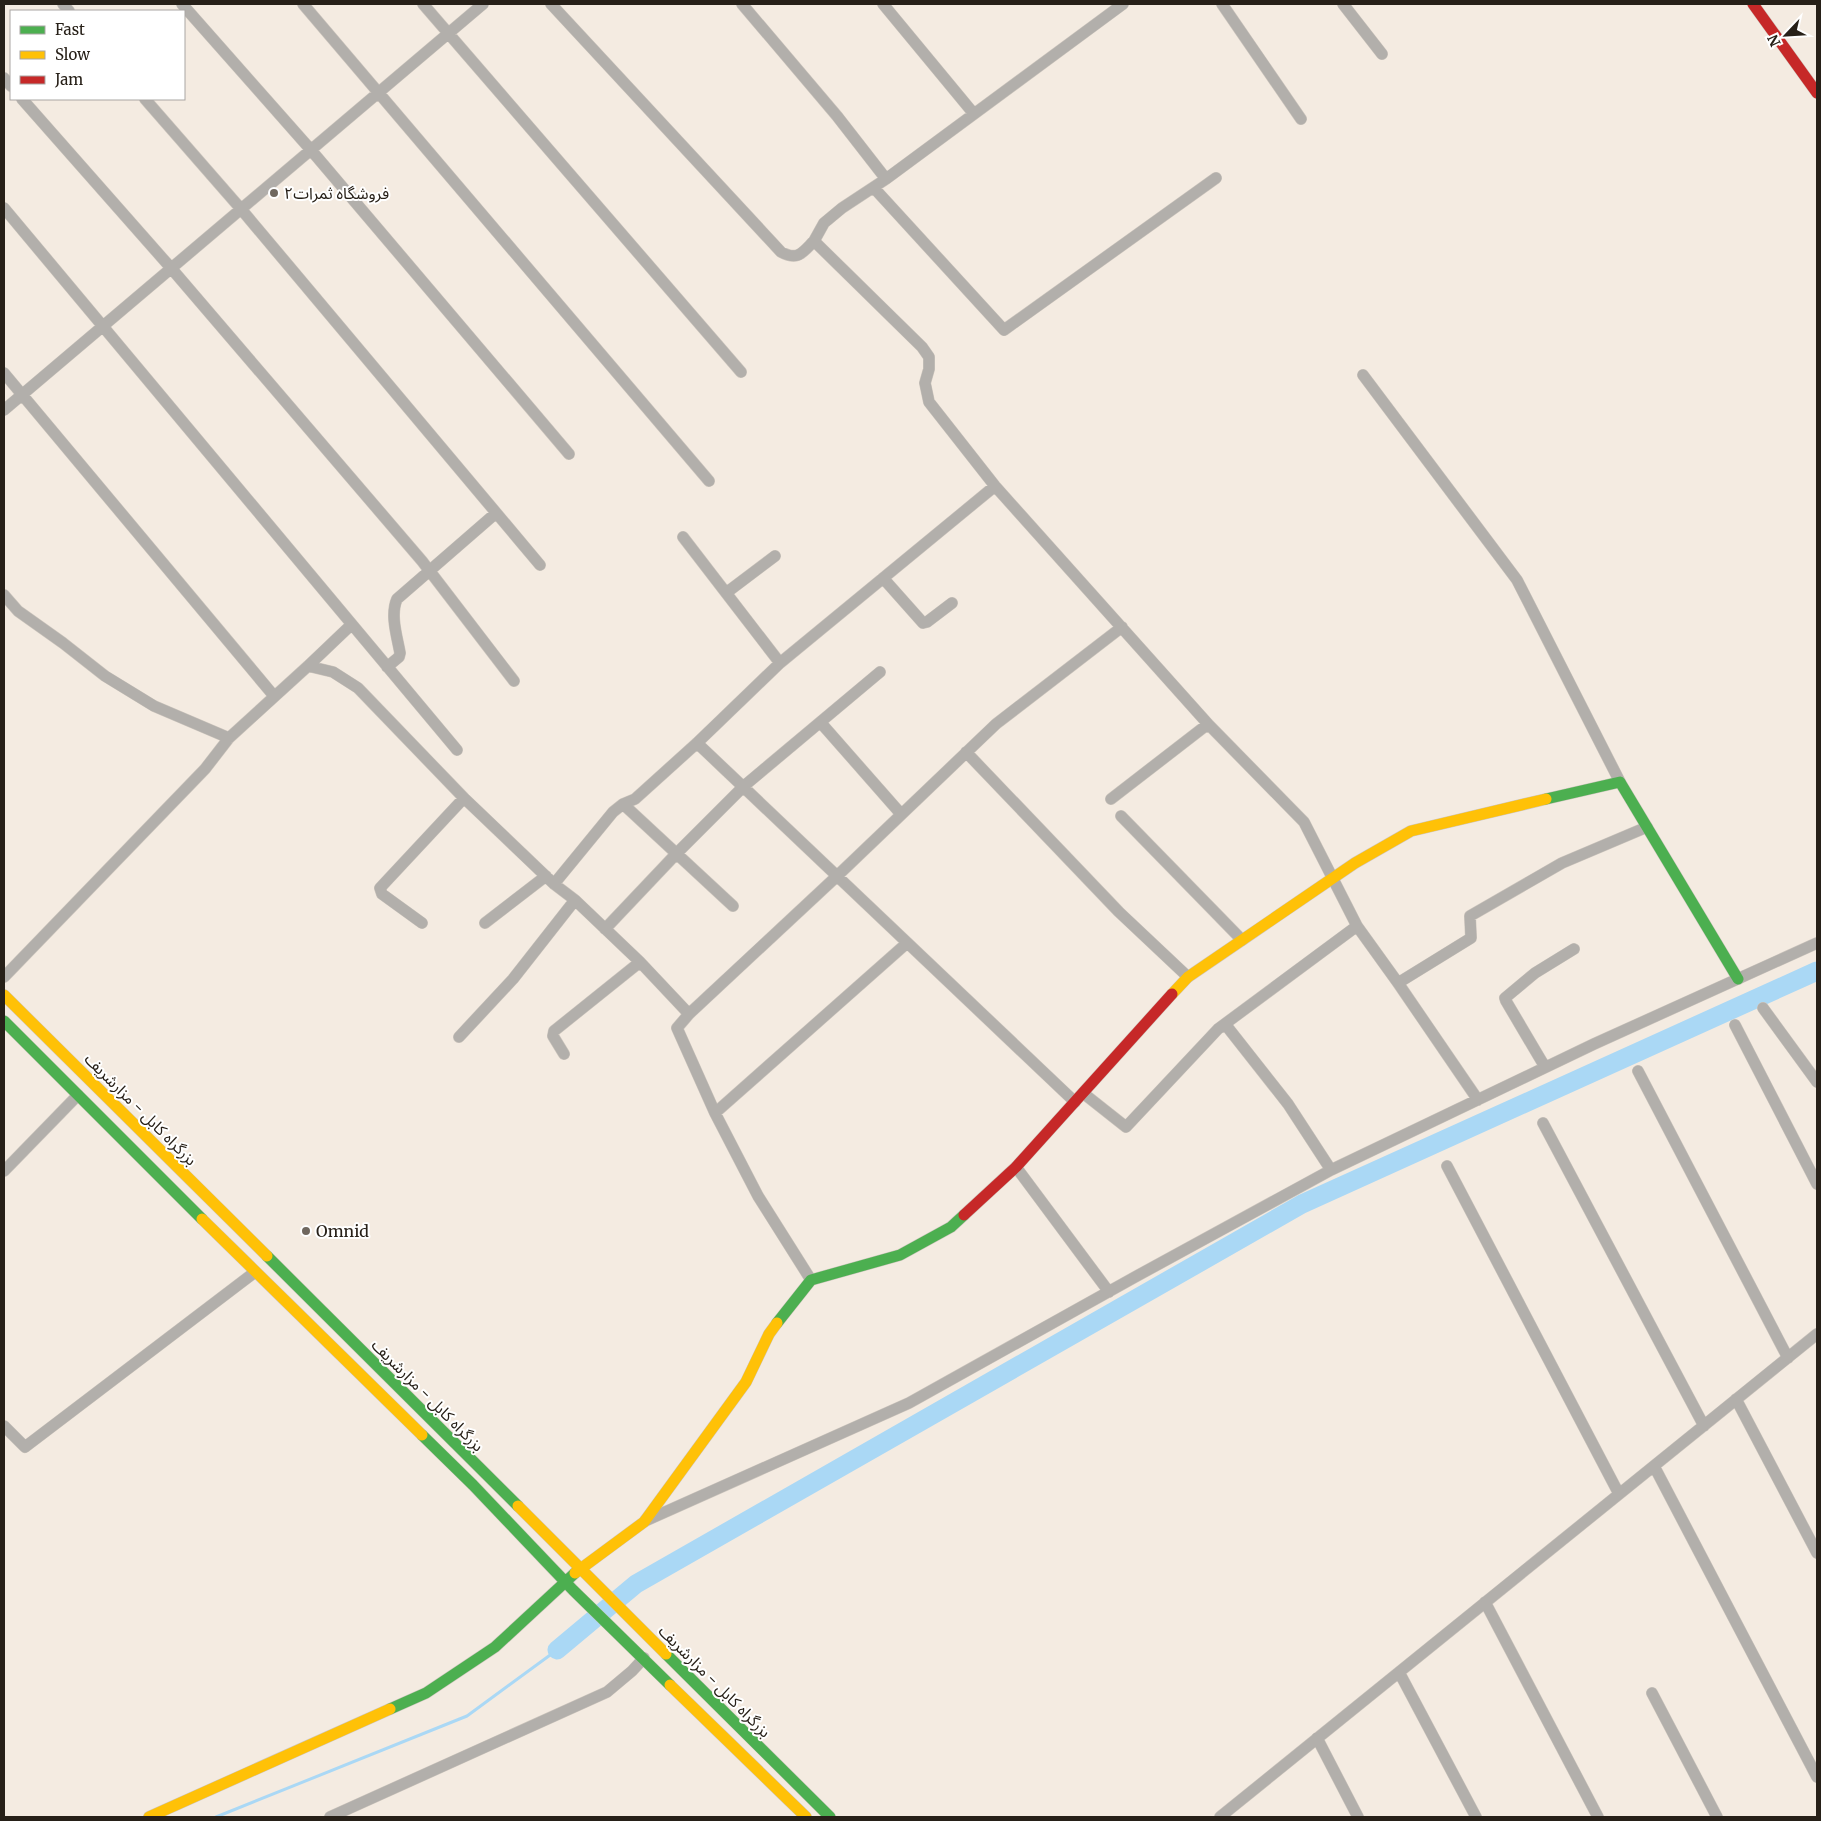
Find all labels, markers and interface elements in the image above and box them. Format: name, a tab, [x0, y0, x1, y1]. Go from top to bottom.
legend	[10, 10, 185, 100]
north arrow	[1761, 10, 1811, 60]
text: Fast	[55, 20, 85, 39]
text: N	[1764, 32, 1785, 49]
text: Slow	[55, 45, 90, 64]
text: Jam	[54, 70, 83, 89]
place label: فروشگاه ثمرات٢	[284, 183, 389, 203]
marker: فروشگاه ثمرات٢	[268, 187, 280, 199]
street label: بزرگراه کابل - مزارشریف	[81, 1049, 201, 1169]
place label: Omnid	[316, 1221, 369, 1241]
marker: Omnid	[300, 1225, 312, 1237]
street label: بزرگراه کابل - مزارشریف	[368, 1335, 488, 1455]
street label: بزرگراه کابل - مزارشریف	[655, 1621, 775, 1741]

